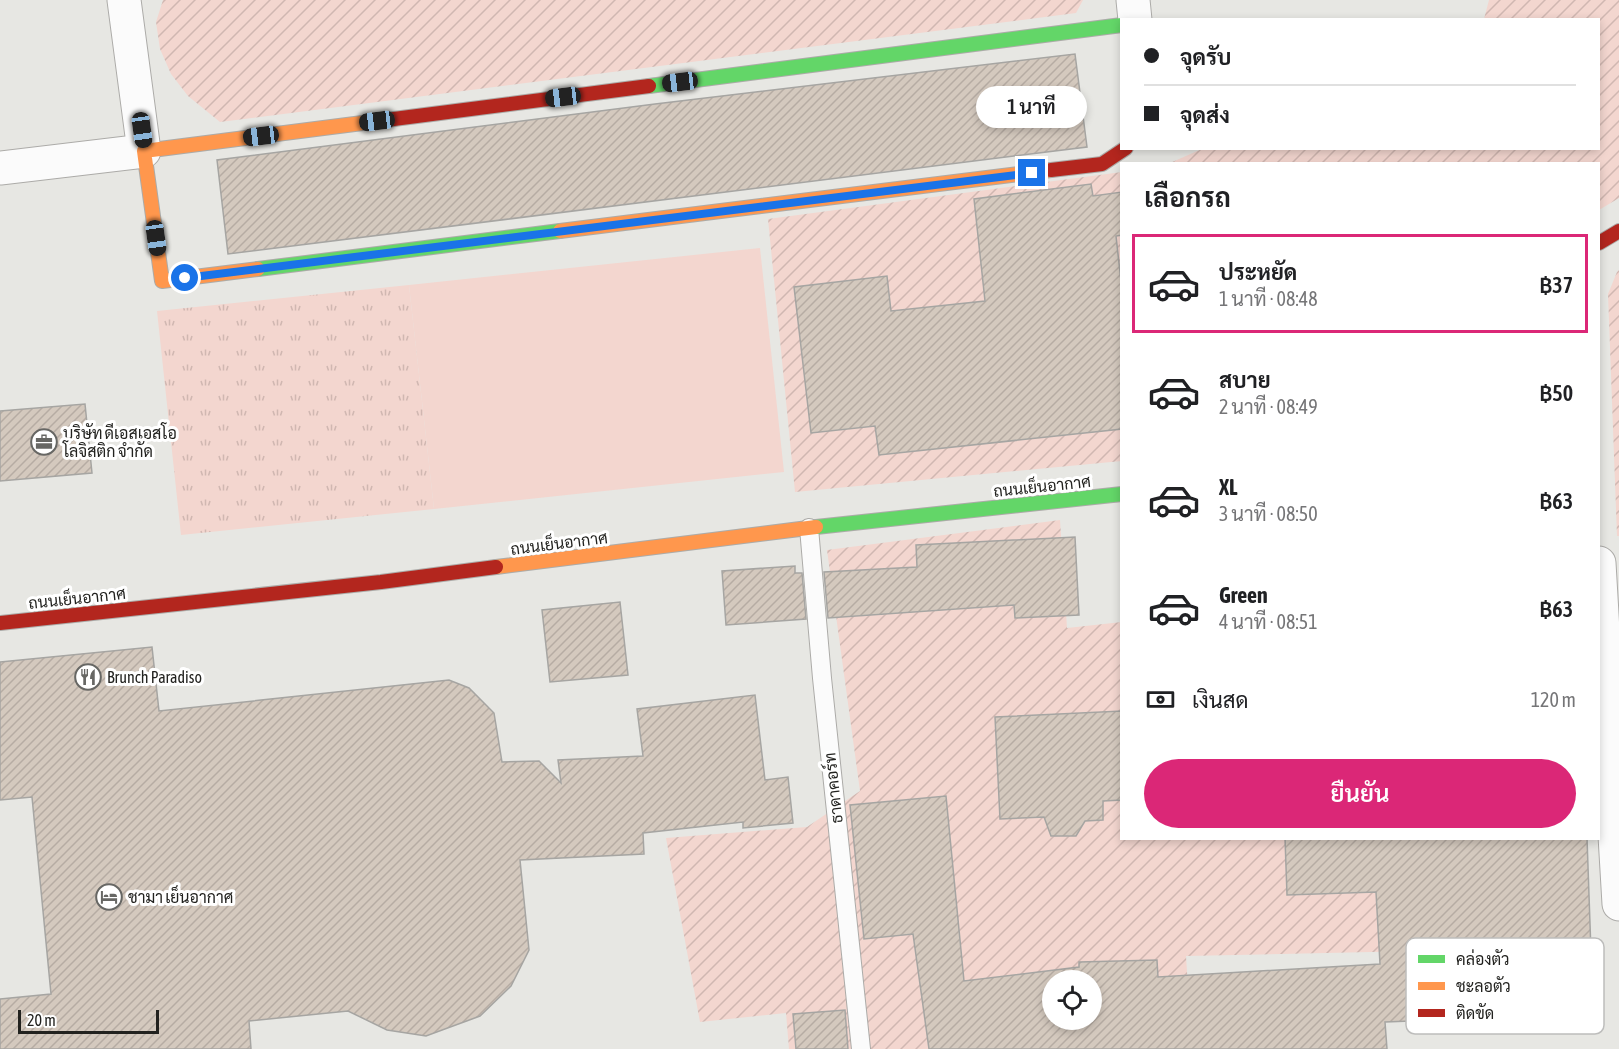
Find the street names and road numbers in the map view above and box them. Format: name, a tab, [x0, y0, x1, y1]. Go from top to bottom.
street label: ถนนเย็นอากาศ	[992, 468, 1092, 500]
street label: ถนนเย็นอากาศ	[509, 524, 609, 558]
street label: ถนนเย็นอากาศ	[27, 580, 127, 612]
street label: ธาดาคอร์ท	[817, 752, 846, 825]

